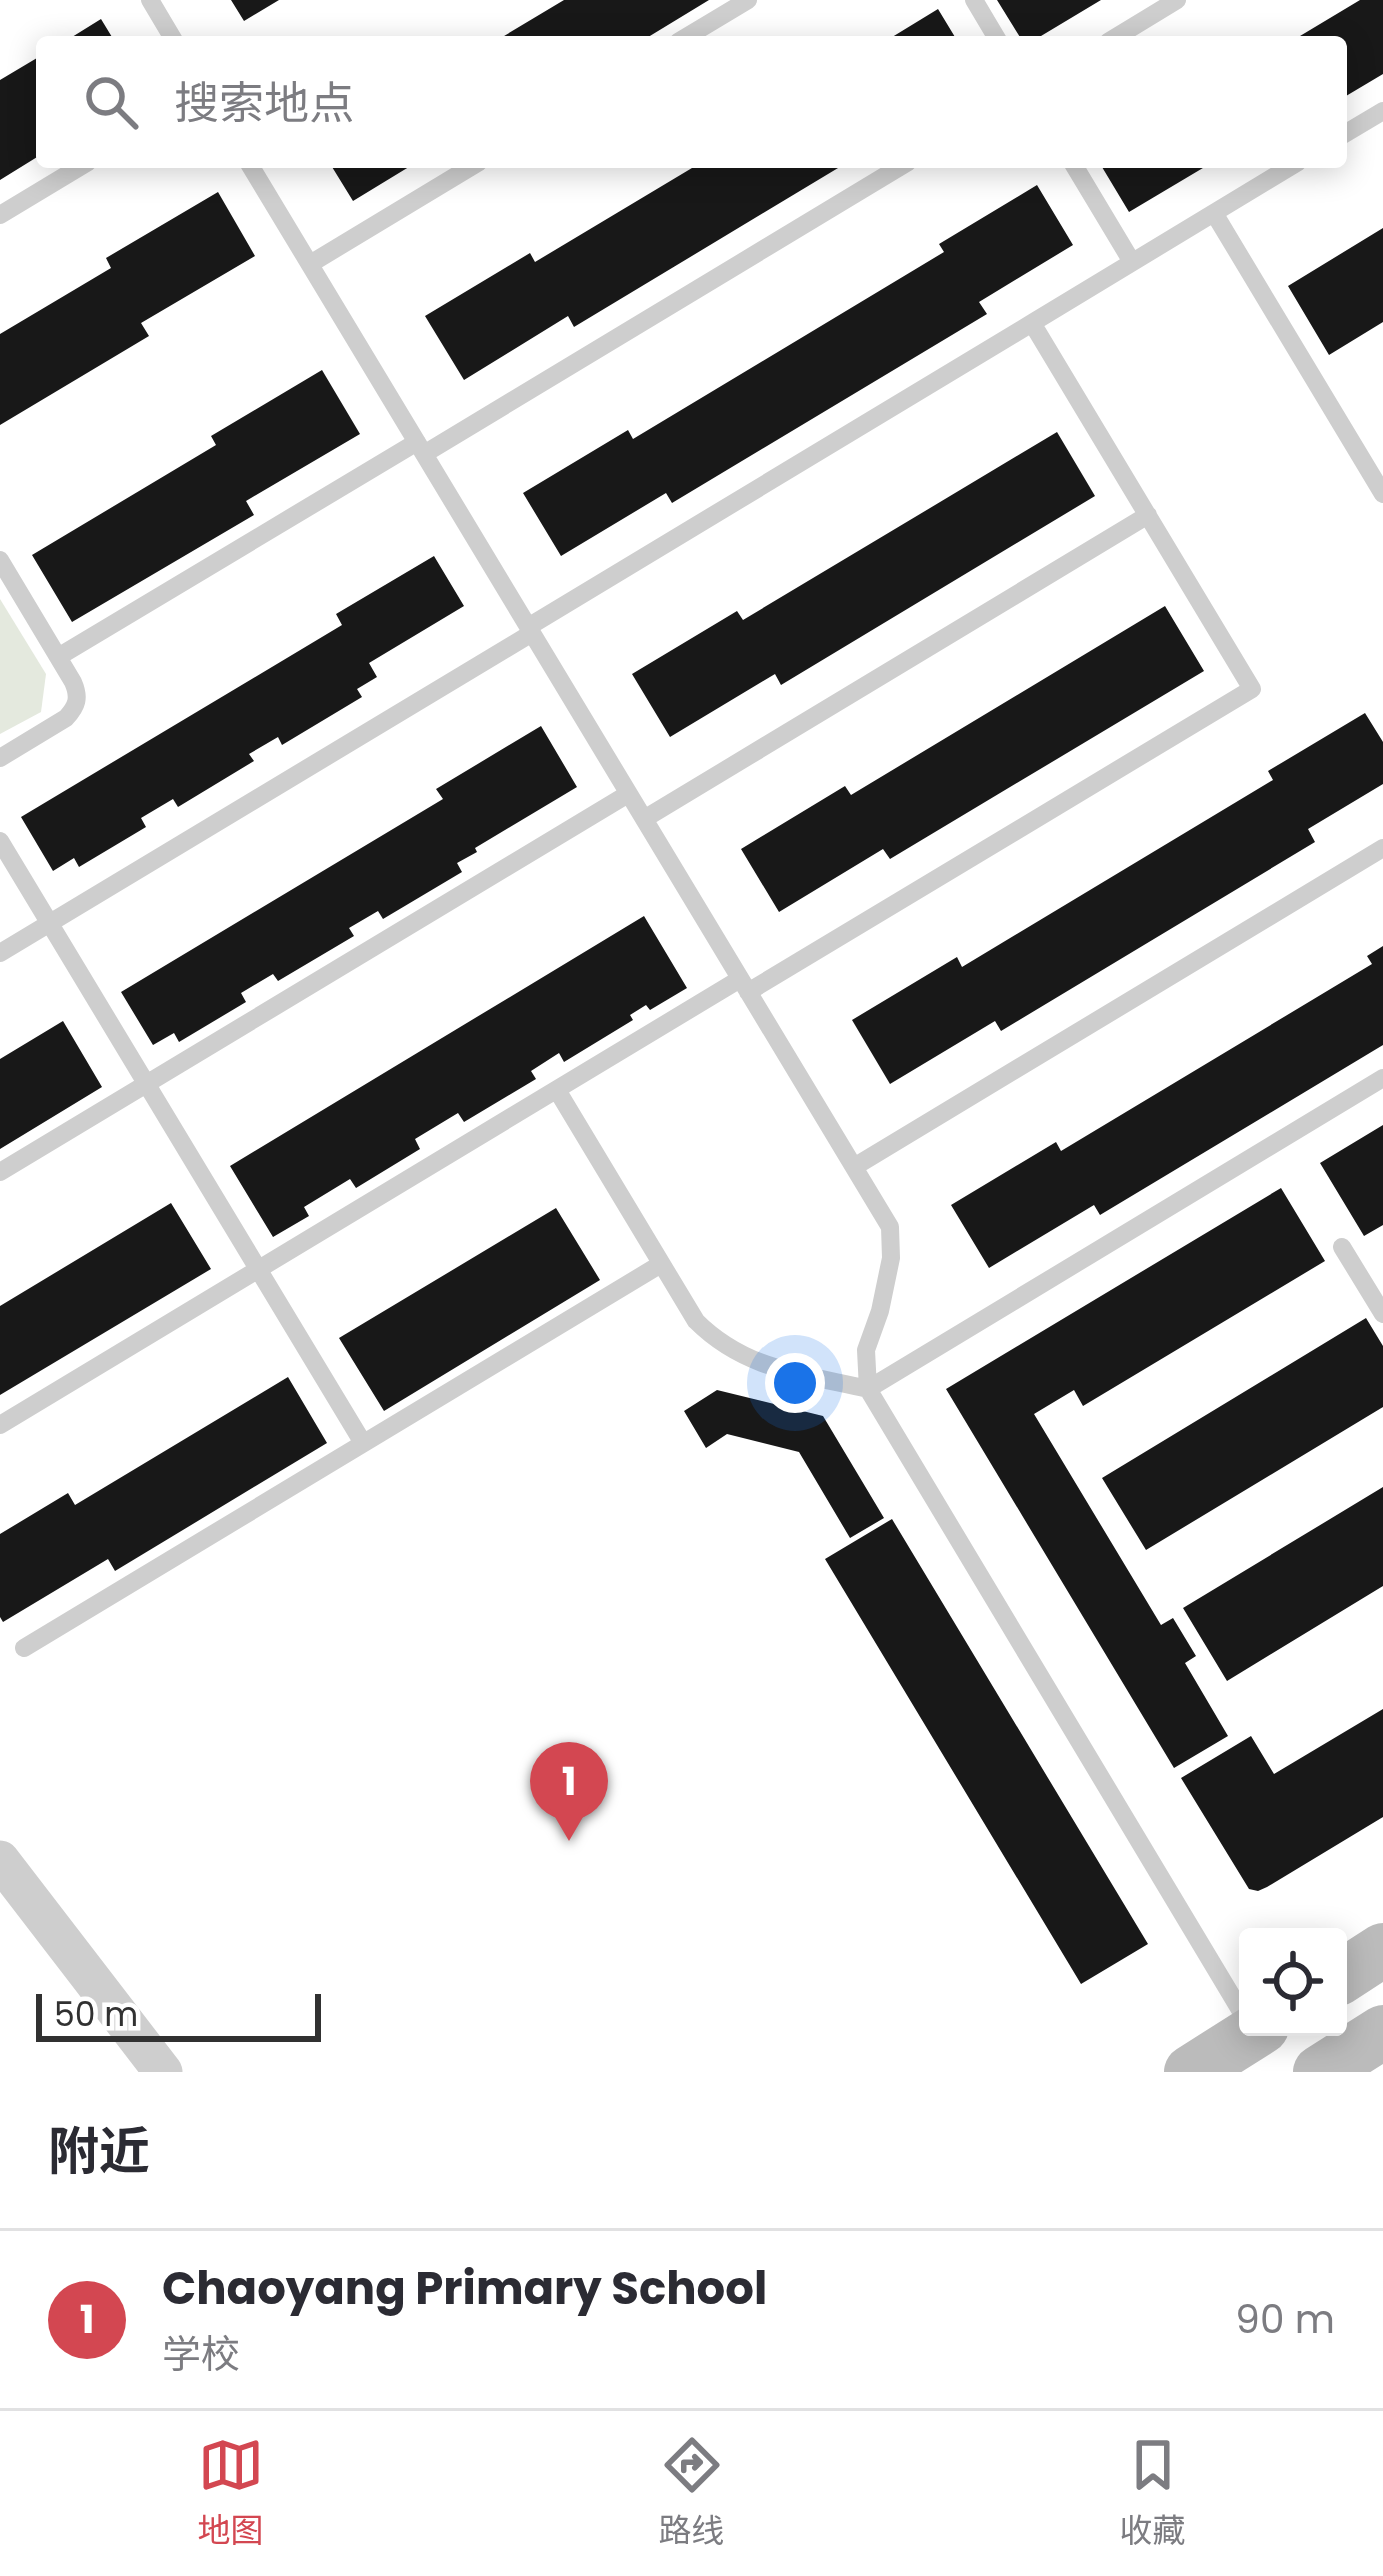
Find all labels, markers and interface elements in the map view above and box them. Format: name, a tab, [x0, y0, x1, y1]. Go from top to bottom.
search box	[36, 36, 1347, 168]
icon: search	[78, 69, 144, 135]
text: 搜索地点	[174, 72, 354, 135]
your location	[765, 1353, 825, 1413]
pin: 1	[530, 1742, 608, 1841]
map controls	[1239, 1928, 1347, 2036]
button: locate	[1239, 1928, 1347, 2036]
scale bar	[36, 1988, 321, 2041]
text: 50 m	[54, 1991, 138, 2038]
text: 附近	[48, 2115, 150, 2187]
text: Chaoyang Primary School	[162, 2257, 767, 2320]
text: 1	[80, 2292, 94, 2347]
text: 90 m	[1235, 2292, 1335, 2347]
text: 学校	[162, 2327, 240, 2382]
tab: 地图	[198, 2432, 264, 2556]
tab: 路线	[659, 2432, 725, 2556]
tab: 收藏	[1120, 2432, 1186, 2556]

